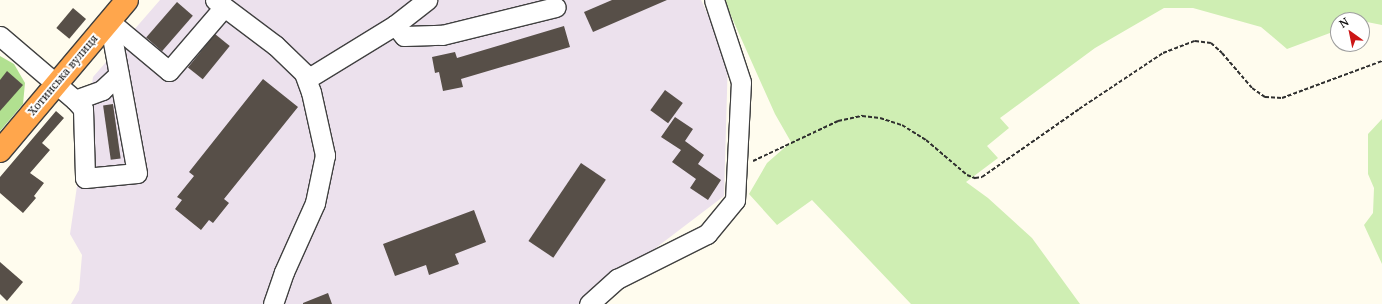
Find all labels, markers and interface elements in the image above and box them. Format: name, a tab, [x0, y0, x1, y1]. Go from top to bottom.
north arrow	[1330, 12, 1370, 52]
text: N	[1336, 14, 1351, 31]
street label: Хотинська вулиця	[25, 32, 101, 118]

